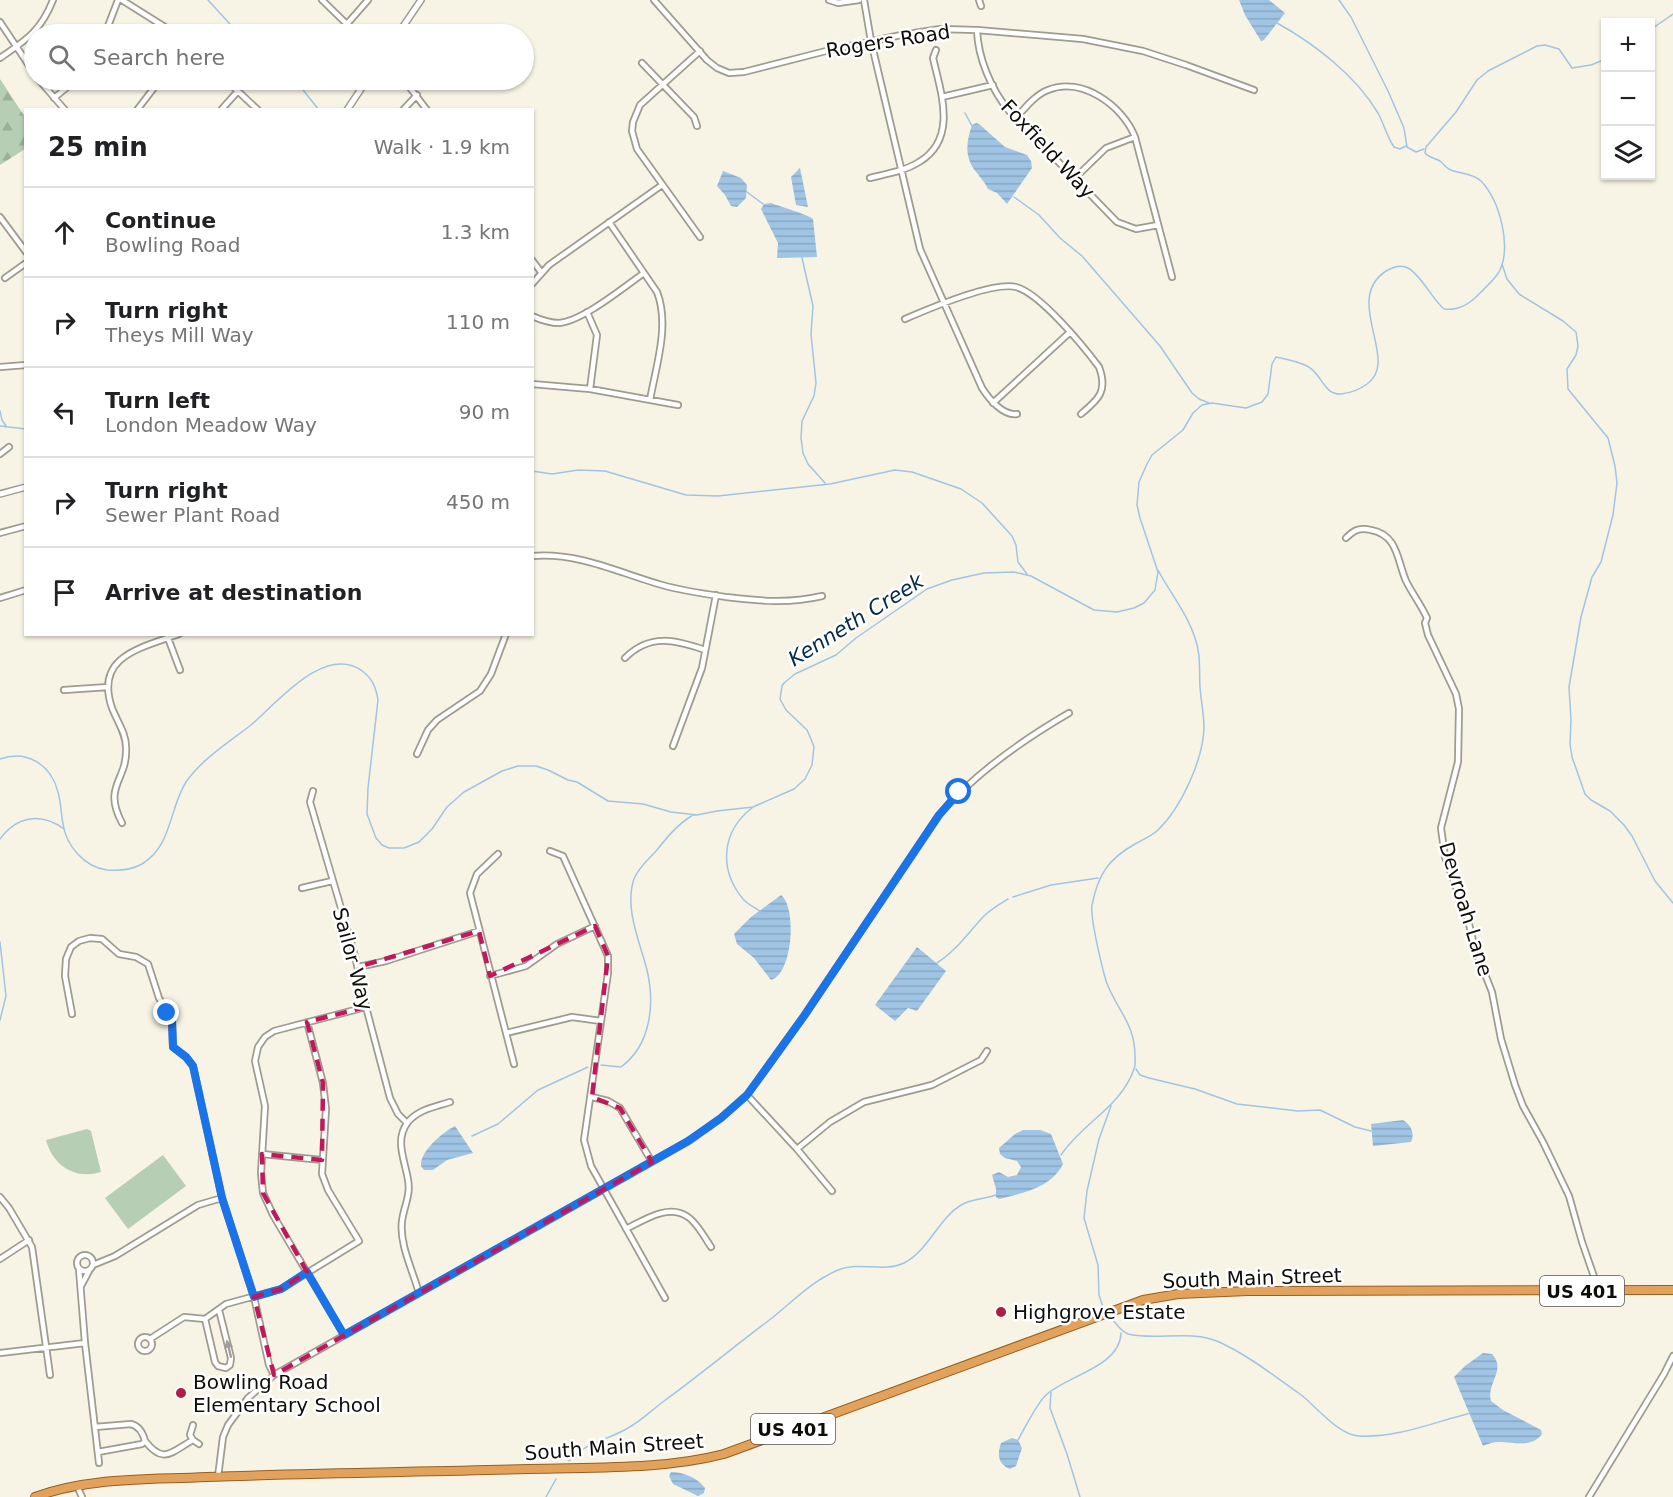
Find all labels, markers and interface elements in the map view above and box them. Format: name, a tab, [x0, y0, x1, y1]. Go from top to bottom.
map controls	[1601, 18, 1655, 180]
button: +	[1601, 18, 1655, 72]
street label: Rogers Road	[824, 19, 952, 63]
search box	[24, 24, 534, 90]
icon: search	[45, 41, 78, 74]
text: Search here	[93, 45, 225, 70]
button: −	[1601, 72, 1655, 126]
street label: Foxfield Way	[996, 95, 1100, 204]
button: layers	[1601, 126, 1655, 180]
text: 25 min	[48, 132, 148, 162]
text: Walk · 1.9 km	[374, 135, 510, 159]
text: Continue	[105, 208, 216, 233]
icon: ahead	[48, 216, 81, 249]
text: 1.3 km	[441, 220, 510, 244]
text: Bowling Road	[105, 233, 240, 257]
text: Turn right	[105, 298, 228, 323]
icon: right	[48, 306, 81, 339]
text: 110 m	[446, 310, 510, 334]
text: Theys Mill Way	[105, 323, 254, 347]
text: Turn left	[105, 388, 210, 413]
icon: left	[48, 396, 81, 429]
text: 90 m	[459, 400, 510, 424]
text: London Meadow Way	[105, 413, 317, 437]
text: Turn right	[105, 478, 228, 503]
icon: right	[48, 486, 81, 519]
text: 450 m	[446, 490, 510, 514]
text: Sewer Plant Road	[105, 503, 280, 527]
water label: Kenneth Creek	[784, 568, 929, 671]
icon: arrive	[48, 576, 81, 609]
text: Arrive at destination	[105, 580, 362, 605]
route start	[945, 778, 971, 804]
street label: Devroah Lane	[1434, 839, 1498, 979]
street label: Sailor Way	[328, 905, 378, 1013]
route end	[153, 999, 179, 1025]
street label: South Main Street	[1162, 1263, 1342, 1293]
road number: US 401	[1540, 1276, 1624, 1306]
place label: Highgrove Estate	[1013, 1300, 1185, 1324]
marker: Highgrove Estate	[994, 1305, 1008, 1319]
one-way arrow	[223, 1339, 233, 1358]
place label: Bowling Road Elementary School	[193, 1370, 381, 1417]
marker: Bowling Road Elementary School	[174, 1386, 188, 1400]
road number: US 401	[751, 1414, 835, 1444]
street label: South Main Street	[524, 1429, 704, 1465]

